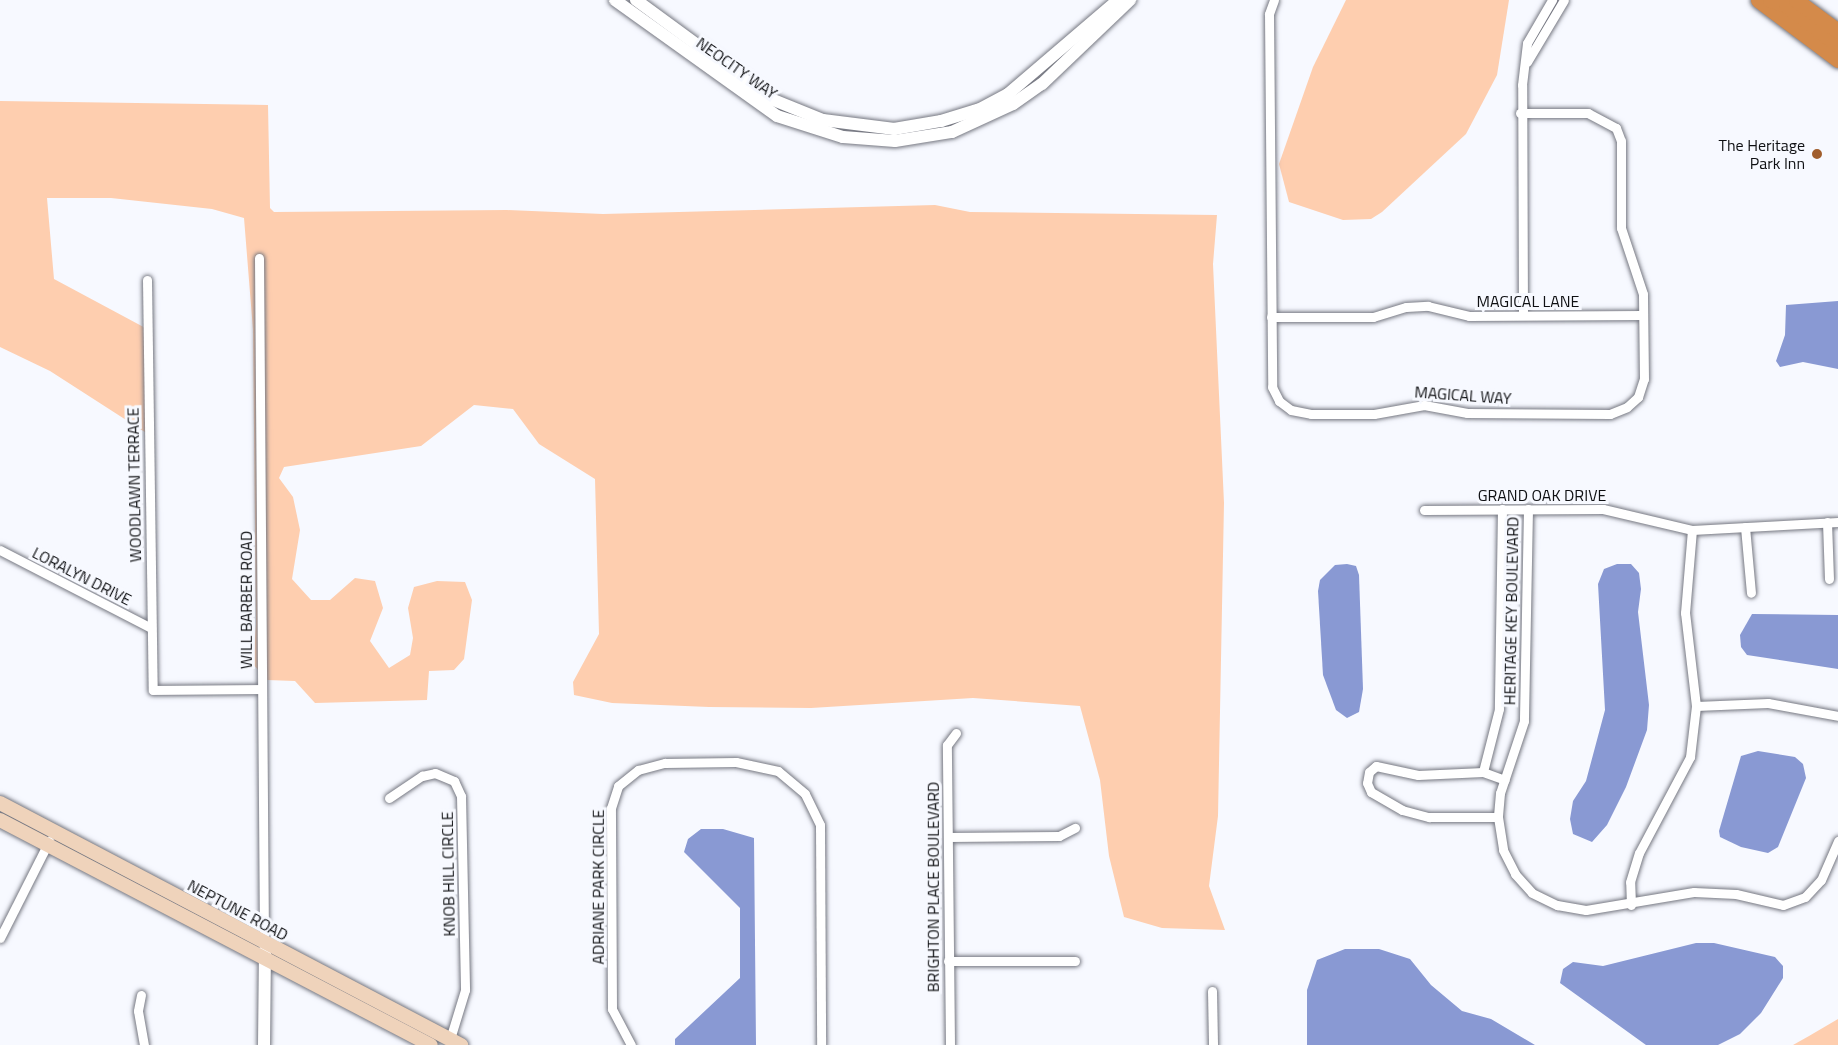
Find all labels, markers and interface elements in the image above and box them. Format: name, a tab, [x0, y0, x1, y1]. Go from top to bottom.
street label: NEOCITY WAY	[693, 33, 781, 103]
place label: The Heritage Park Inn	[1719, 135, 1805, 173]
marker: The Heritage Park Inn	[1810, 147, 1824, 161]
street label: MAGICAL LANE	[1477, 291, 1579, 311]
street label: MAGICAL WAY	[1414, 382, 1512, 408]
street label: WOODLAWN TERRACE	[123, 407, 145, 563]
street label: GRAND OAK DRIVE	[1478, 485, 1606, 505]
street label: HERITAGE KEY BOULEVARD	[1500, 517, 1522, 705]
street label: WILL BARBER ROAD	[236, 531, 256, 669]
street label: LORALYN DRIVE	[29, 543, 135, 609]
street label: BRIGHTON PLACE BOULEVARD	[923, 782, 943, 992]
street label: ADRIANE PARK CIRCLE	[588, 809, 608, 965]
street label: KNOB HILL CIRCLE	[437, 811, 459, 937]
street label: NEPTUNE ROAD	[184, 875, 292, 945]

